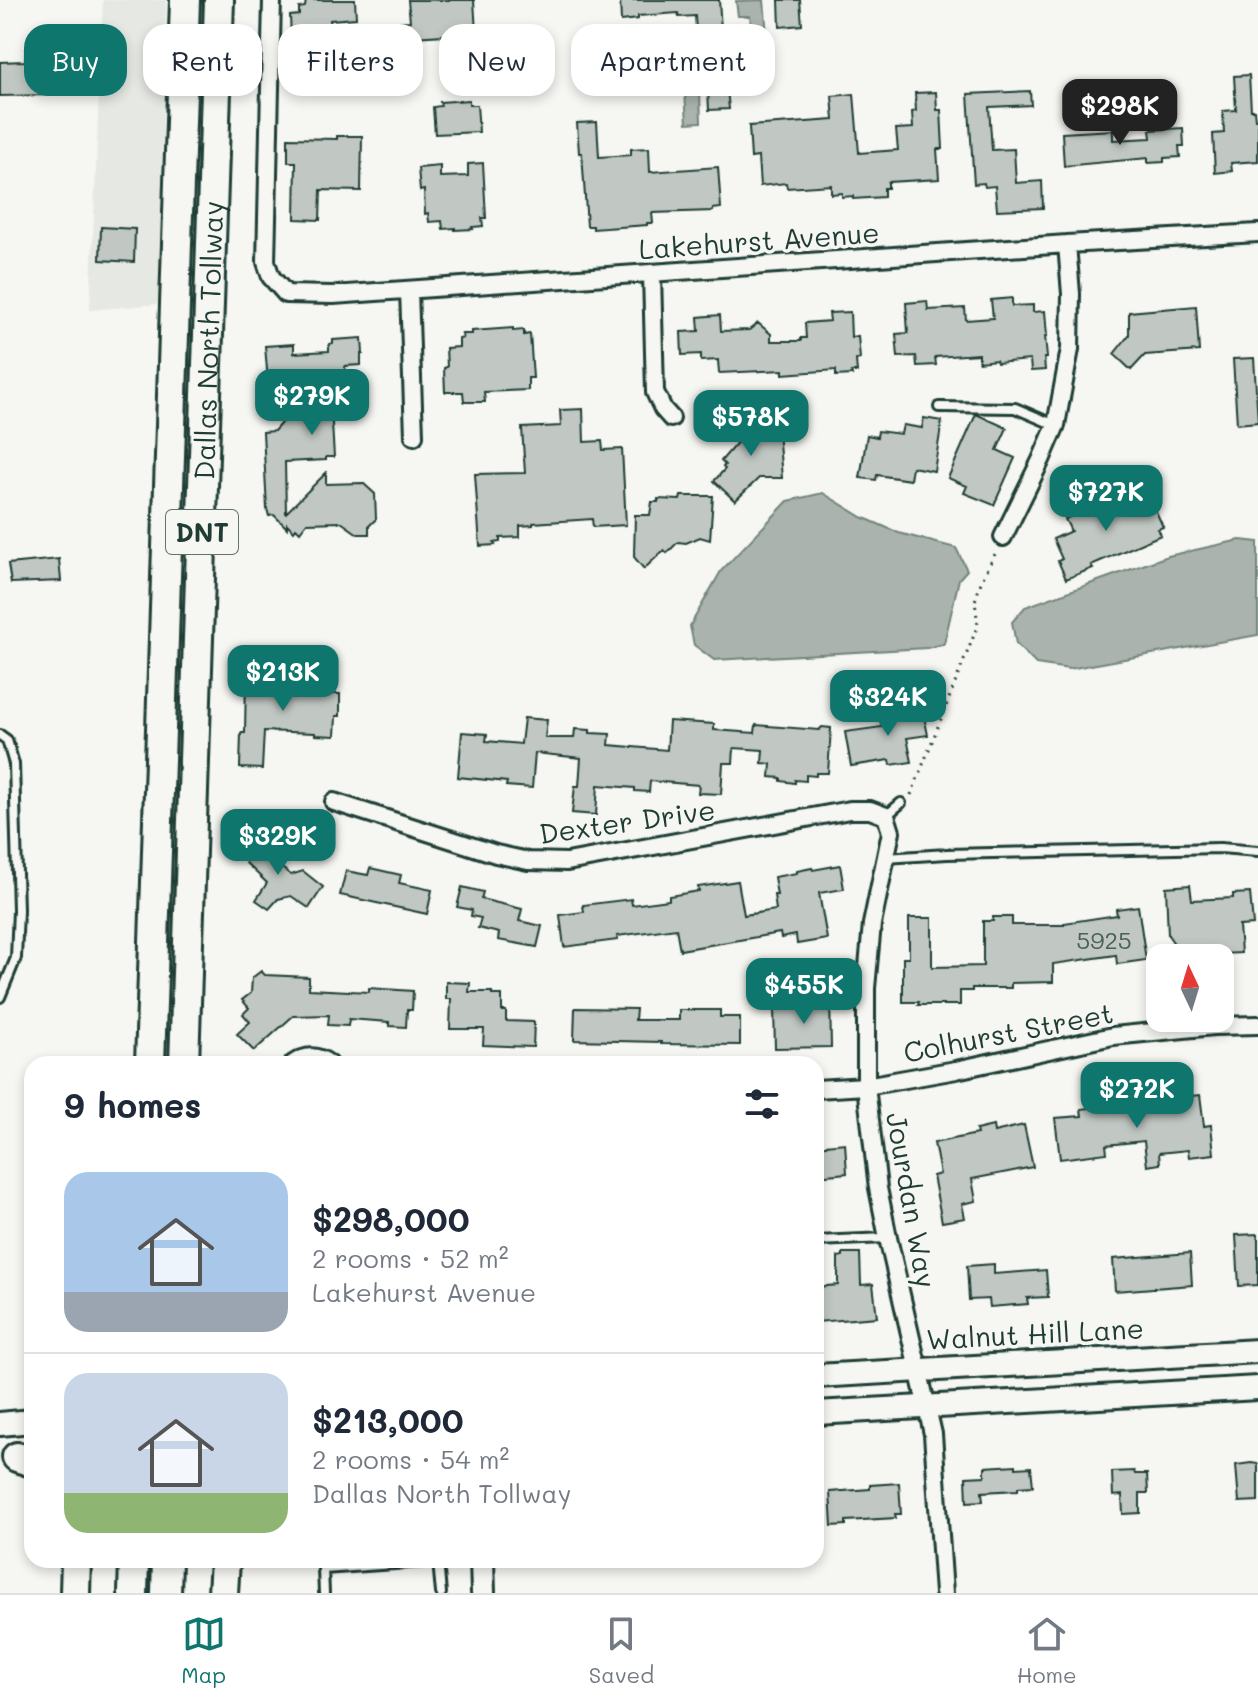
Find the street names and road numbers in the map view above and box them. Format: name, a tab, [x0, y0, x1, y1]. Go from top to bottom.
street label: Dallas North Tollway	[185, 200, 230, 481]
street label: Lakehurst Avenue	[637, 214, 881, 266]
road number: DNT	[166, 510, 238, 554]
street label: Dexter Drive	[537, 791, 717, 851]
street label: Colhurst Street	[900, 994, 1116, 1070]
street label: Jourdan Way	[879, 1109, 945, 1291]
street label: Walnut Hill Lane	[925, 1309, 1145, 1357]

